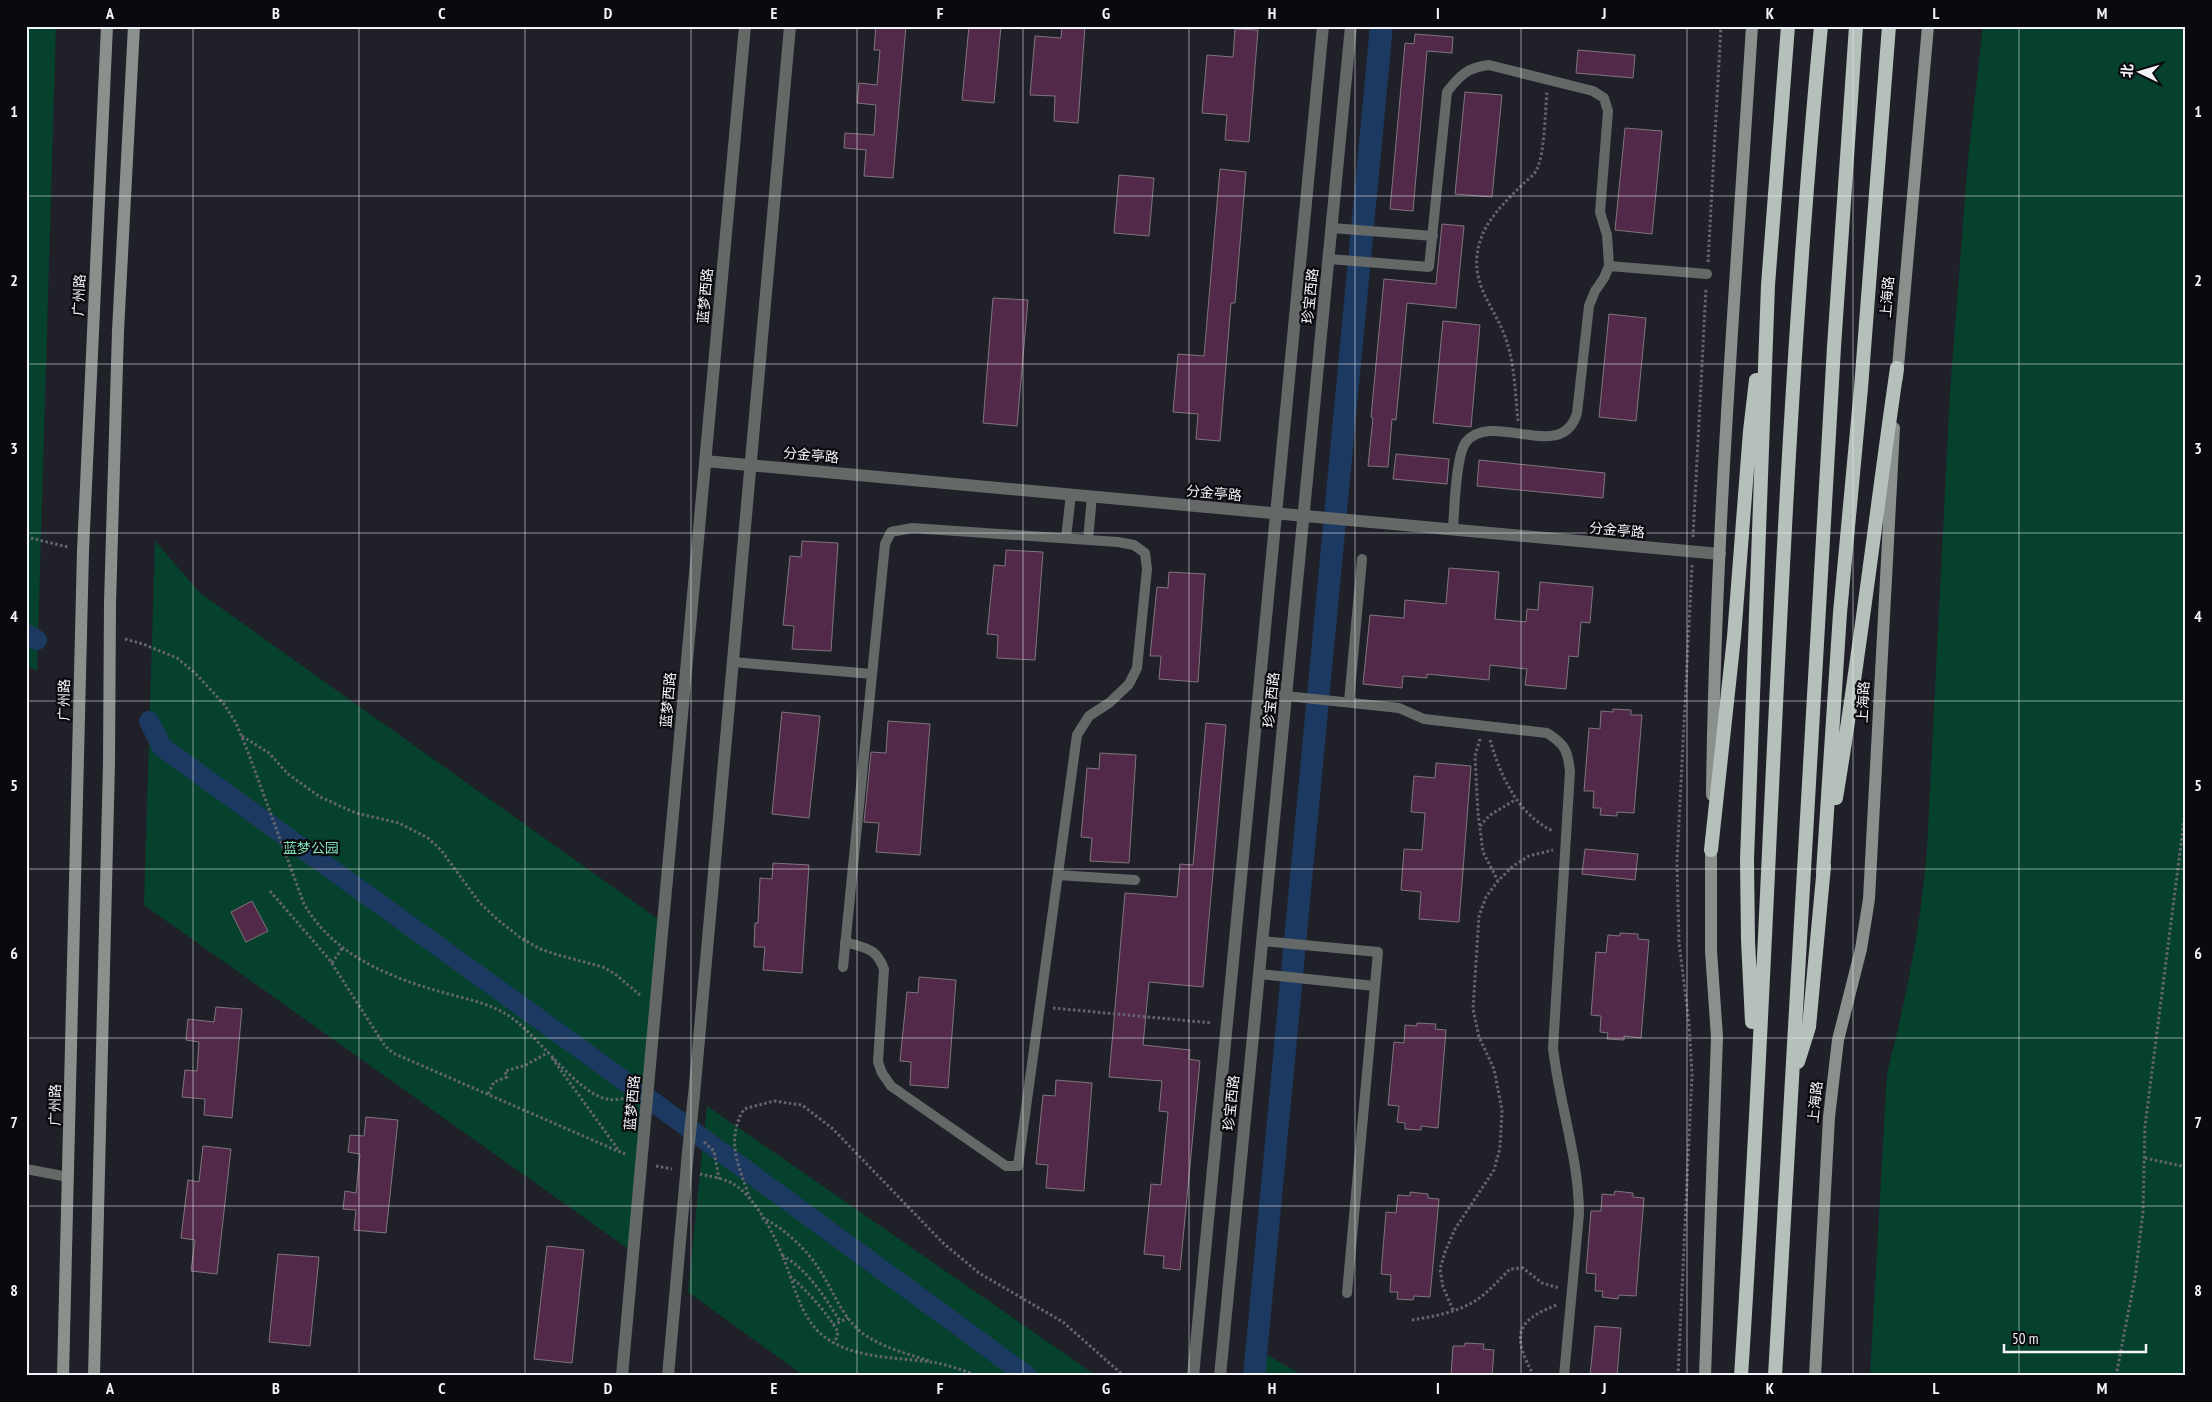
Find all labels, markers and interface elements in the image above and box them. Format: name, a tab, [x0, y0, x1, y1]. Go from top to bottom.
text: A	[105, 3, 115, 23]
text: B	[272, 3, 280, 23]
text: C	[438, 3, 446, 23]
text: D	[604, 3, 613, 23]
text: E	[771, 3, 778, 23]
text: F	[937, 3, 944, 23]
text: G	[1102, 3, 1110, 23]
text: H	[1268, 3, 1276, 23]
text: I	[1436, 3, 1440, 23]
text: J	[1601, 3, 1606, 23]
text: K	[1766, 3, 1775, 23]
text: L	[1933, 3, 1940, 23]
text: M	[2097, 3, 2107, 23]
north arrow	[2114, 48, 2164, 98]
text: 北	[2117, 63, 2137, 79]
text: 1	[10, 101, 18, 121]
text: 1	[2194, 101, 2202, 121]
street label: 蓝梦西路	[694, 267, 716, 325]
street label: 珍宝西路	[1298, 267, 1322, 325]
text: 2	[10, 270, 18, 290]
text: 2	[2194, 270, 2202, 290]
street label: 广州路	[69, 274, 89, 316]
street label: 上海路	[1876, 275, 1898, 319]
text: 3	[10, 438, 18, 458]
text: 3	[2194, 438, 2202, 458]
street label: 分金亭路	[782, 444, 840, 466]
street label: 分金亭路	[1185, 482, 1243, 504]
street label: 分金亭路	[1588, 519, 1646, 541]
text: 4	[10, 606, 18, 626]
text: 4	[2194, 606, 2202, 626]
street label: 蓝梦西路	[657, 671, 679, 729]
street label: 珍宝西路	[1259, 671, 1283, 729]
street label: 广州路	[55, 679, 73, 721]
street label: 上海路	[1853, 681, 1873, 723]
text: 5	[10, 775, 18, 795]
text: 5	[2194, 775, 2202, 795]
park label: 蓝梦公园	[283, 839, 339, 857]
text: 6	[10, 943, 18, 963]
text: 6	[2194, 943, 2202, 963]
street label: 蓝梦西路	[621, 1074, 643, 1132]
street label: 珍宝西路	[1219, 1074, 1243, 1132]
street label: 上海路	[1804, 1080, 1826, 1124]
street label: 广州路	[46, 1084, 64, 1126]
text: 7	[10, 1112, 18, 1132]
text: 7	[2194, 1112, 2202, 1132]
text: 8	[10, 1280, 18, 1300]
text: 8	[2194, 1280, 2202, 1300]
scale bar	[2004, 1322, 2147, 1354]
text: 50 m	[2012, 1329, 2038, 1348]
text: A	[105, 1378, 115, 1398]
text: B	[272, 1378, 280, 1398]
text: C	[438, 1378, 446, 1398]
text: D	[604, 1378, 613, 1398]
text: E	[771, 1378, 778, 1398]
text: F	[937, 1378, 944, 1398]
text: G	[1102, 1378, 1110, 1398]
text: H	[1268, 1378, 1276, 1398]
text: I	[1436, 1378, 1440, 1398]
text: J	[1601, 1378, 1606, 1398]
text: K	[1766, 1378, 1775, 1398]
text: L	[1933, 1378, 1940, 1398]
text: M	[2097, 1378, 2107, 1398]

